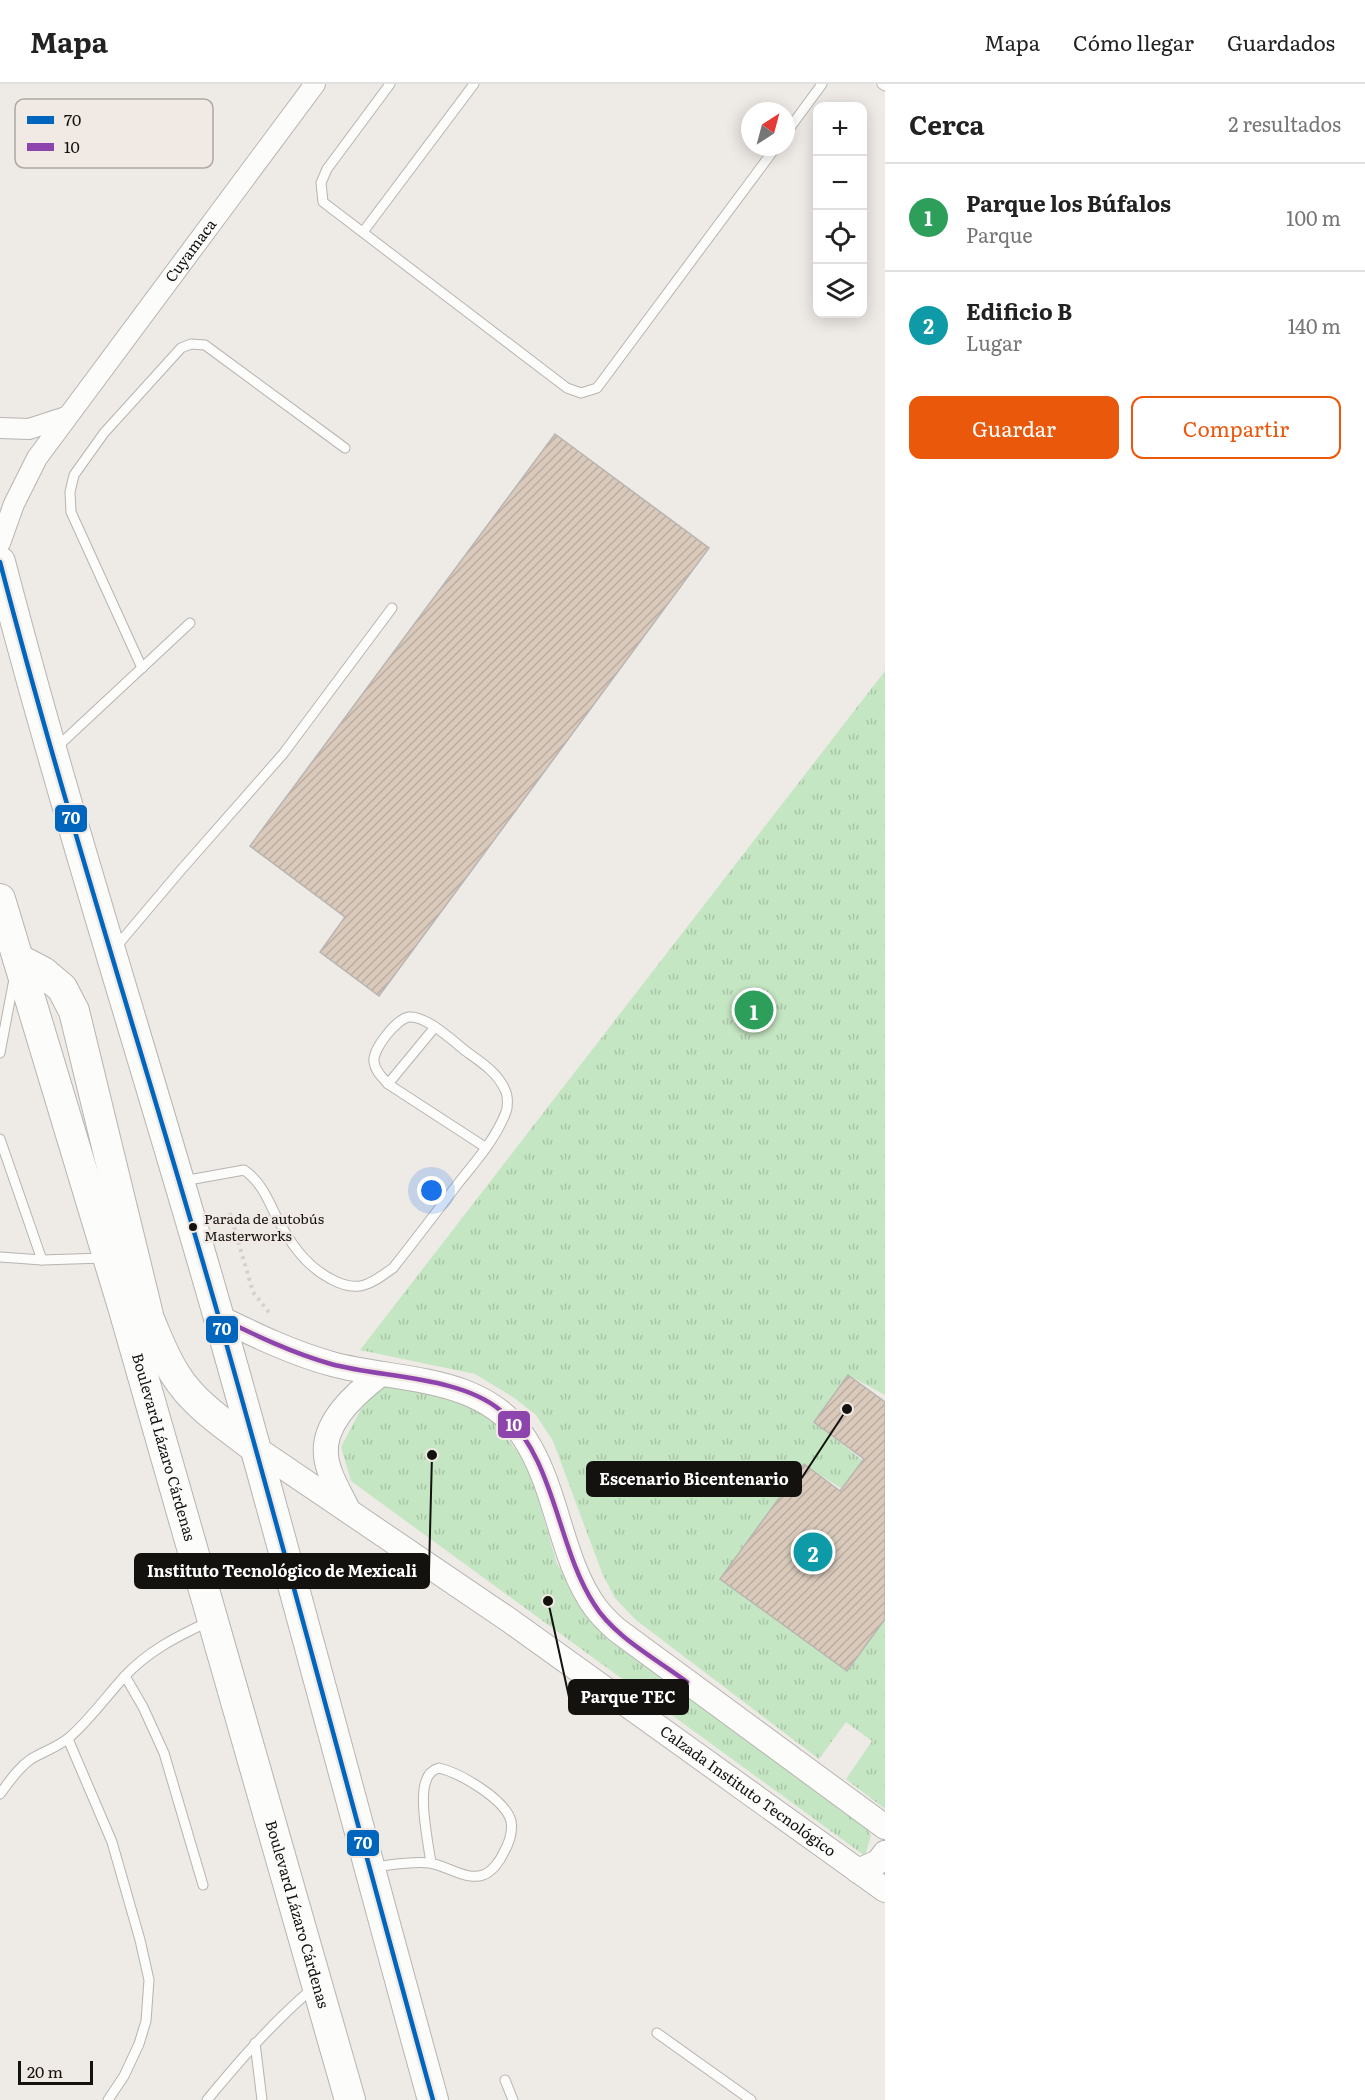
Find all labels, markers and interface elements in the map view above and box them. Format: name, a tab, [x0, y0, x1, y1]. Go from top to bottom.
text: Mapa	[30, 20, 108, 62]
text: Mapa	[984, 26, 1040, 57]
text: Cómo llegar	[1073, 26, 1194, 57]
text: Guardados	[1227, 26, 1335, 57]
legend	[15, 99, 213, 168]
north arrow	[741, 102, 795, 156]
map controls	[813, 102, 867, 318]
button: +	[813, 102, 867, 156]
text: Cerca	[909, 104, 985, 143]
text: 70	[64, 107, 81, 131]
text: 2 resultados	[1228, 108, 1341, 138]
text: 10	[64, 134, 80, 158]
button: −	[813, 156, 867, 210]
text: Parque los Búfalos	[966, 186, 1171, 219]
text: 1	[924, 202, 933, 232]
text: 100 m	[1286, 202, 1341, 232]
button: locate	[813, 210, 867, 264]
street label: Cuyamaca	[159, 213, 222, 286]
text: Parque	[966, 219, 1033, 249]
button: layers	[813, 264, 867, 318]
text: Edificio B	[966, 294, 1072, 327]
text: 2	[923, 310, 934, 340]
text: 140 m	[1288, 310, 1341, 340]
text: Lugar	[966, 327, 1022, 357]
button: Guardar	[909, 396, 1119, 459]
button: Compartir	[1131, 396, 1341, 459]
line badge: 70	[54, 804, 88, 833]
text: 70	[62, 805, 80, 829]
pin: 1	[734, 988, 774, 1032]
your location	[417, 1176, 446, 1205]
place label: Parada de autobús Masterworks	[204, 1208, 324, 1245]
marker: Parada de autobús Masterworks	[187, 1221, 199, 1233]
line badge: 70	[205, 1315, 239, 1344]
text: 70	[213, 1316, 231, 1340]
street label: Boulevard Lázaro Cárdenas	[127, 1350, 203, 1544]
line badge: 10	[497, 1410, 531, 1439]
text: 10	[506, 1412, 522, 1436]
callout: Escenario Bicentenario	[587, 1462, 801, 1496]
text: Escenario Bicentenario	[599, 1466, 789, 1490]
pin: 2	[794, 1530, 832, 1574]
callout: Instituto Tecnológico de Mexicali	[135, 1554, 429, 1588]
text: Instituto Tecnológico de Mexicali	[147, 1558, 417, 1582]
callout: Parque TEC	[569, 1680, 688, 1714]
text: Parque TEC	[580, 1684, 676, 1708]
street label: Calzada Instituto Tecnológico	[656, 1719, 842, 1861]
street label: Boulevard Lázaro Cárdenas	[261, 1817, 336, 2011]
line badge: 70	[346, 1829, 380, 1857]
text: 70	[354, 1830, 372, 1854]
scale bar	[18, 2058, 93, 2086]
text: 20 m	[27, 2059, 63, 2083]

